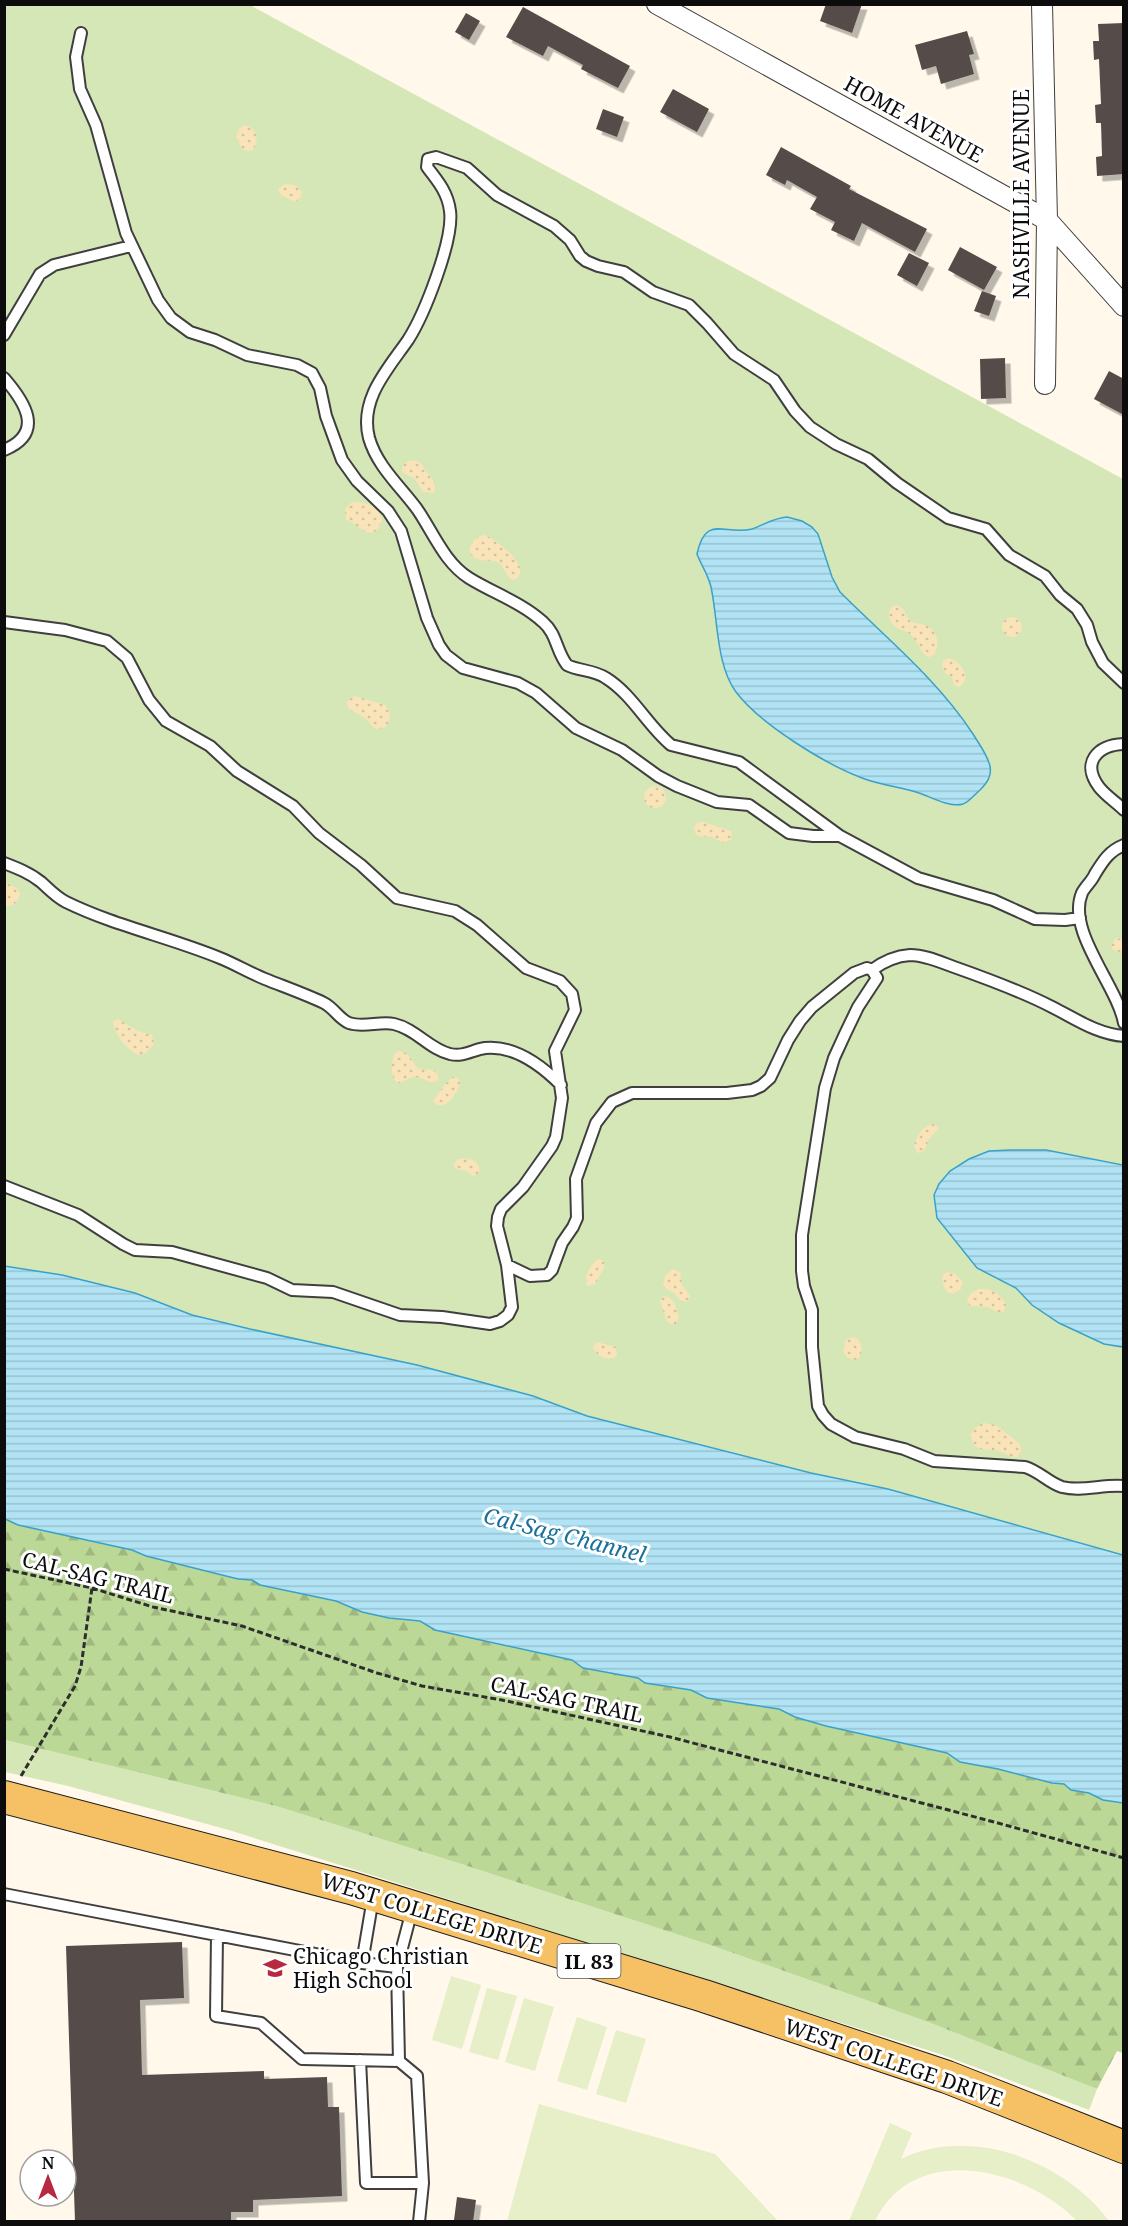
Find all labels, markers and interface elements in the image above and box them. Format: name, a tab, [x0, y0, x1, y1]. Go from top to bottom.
street label: HOME AVENUE	[839, 69, 989, 169]
street label: NASHVILLE AVENUE	[1007, 89, 1035, 299]
water label: Cal-Sag Channel	[481, 1499, 650, 1569]
street label: CAL-SAG TRAIL	[19, 1545, 177, 1609]
street label: CAL-SAG TRAIL	[488, 1669, 646, 1729]
street label: WEST COLLEGE DRIVE	[318, 1866, 546, 1960]
place label: Chicago Christian High School	[293, 1942, 469, 1994]
road number: IL 83	[558, 1944, 620, 1978]
school or university icon: Chicago Christian High School	[262, 1955, 288, 1981]
street label: WEST COLLEGE DRIVE	[781, 2011, 1007, 2113]
north arrow	[18, 2148, 78, 2208]
text: N	[42, 2152, 55, 2174]

